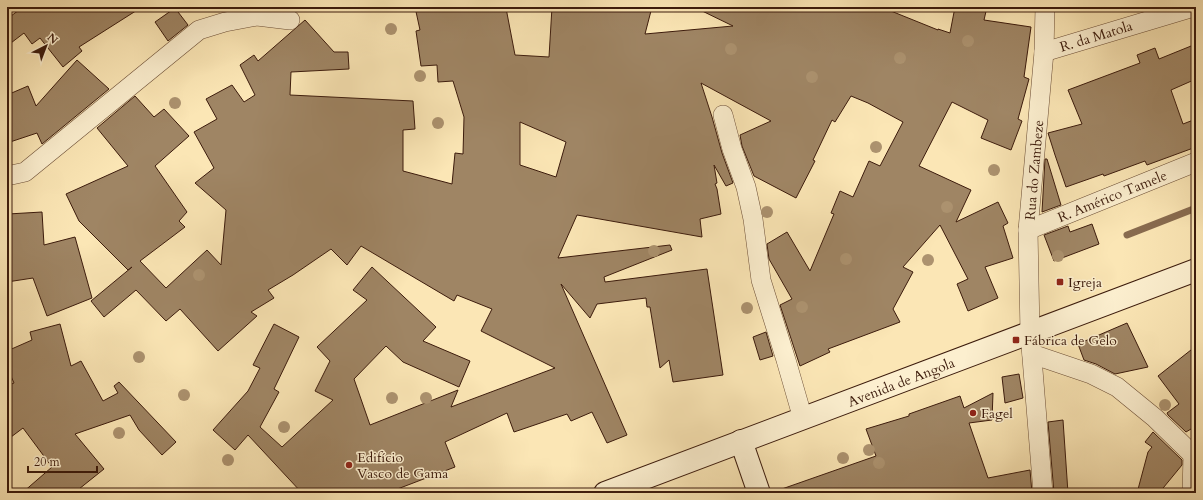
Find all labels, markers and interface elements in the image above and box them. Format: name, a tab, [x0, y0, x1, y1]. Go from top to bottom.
street label: R. da Matola	[1057, 16, 1135, 57]
north arrow	[26, 26, 66, 66]
text: N	[44, 30, 61, 48]
street label: Rua do Zambeze	[1021, 119, 1048, 221]
street label: R. Américo Tamele	[1055, 166, 1170, 227]
place label: Igreja	[1068, 273, 1102, 292]
marker: Igreja	[1055, 277, 1065, 287]
place label: Fábrica de Gelo	[1024, 331, 1117, 350]
marker: Fábrica de Gelo	[1011, 335, 1021, 345]
street label: Avenida de Angola	[845, 353, 957, 412]
place label: Fagel	[981, 404, 1013, 423]
marker: Fagel	[968, 408, 978, 418]
scale bar	[28, 448, 97, 474]
place label: Edifício Vasco de Gama	[357, 448, 448, 483]
text: 20 m	[34, 454, 61, 470]
marker: Edifício Vasco de Gama	[344, 460, 354, 470]

